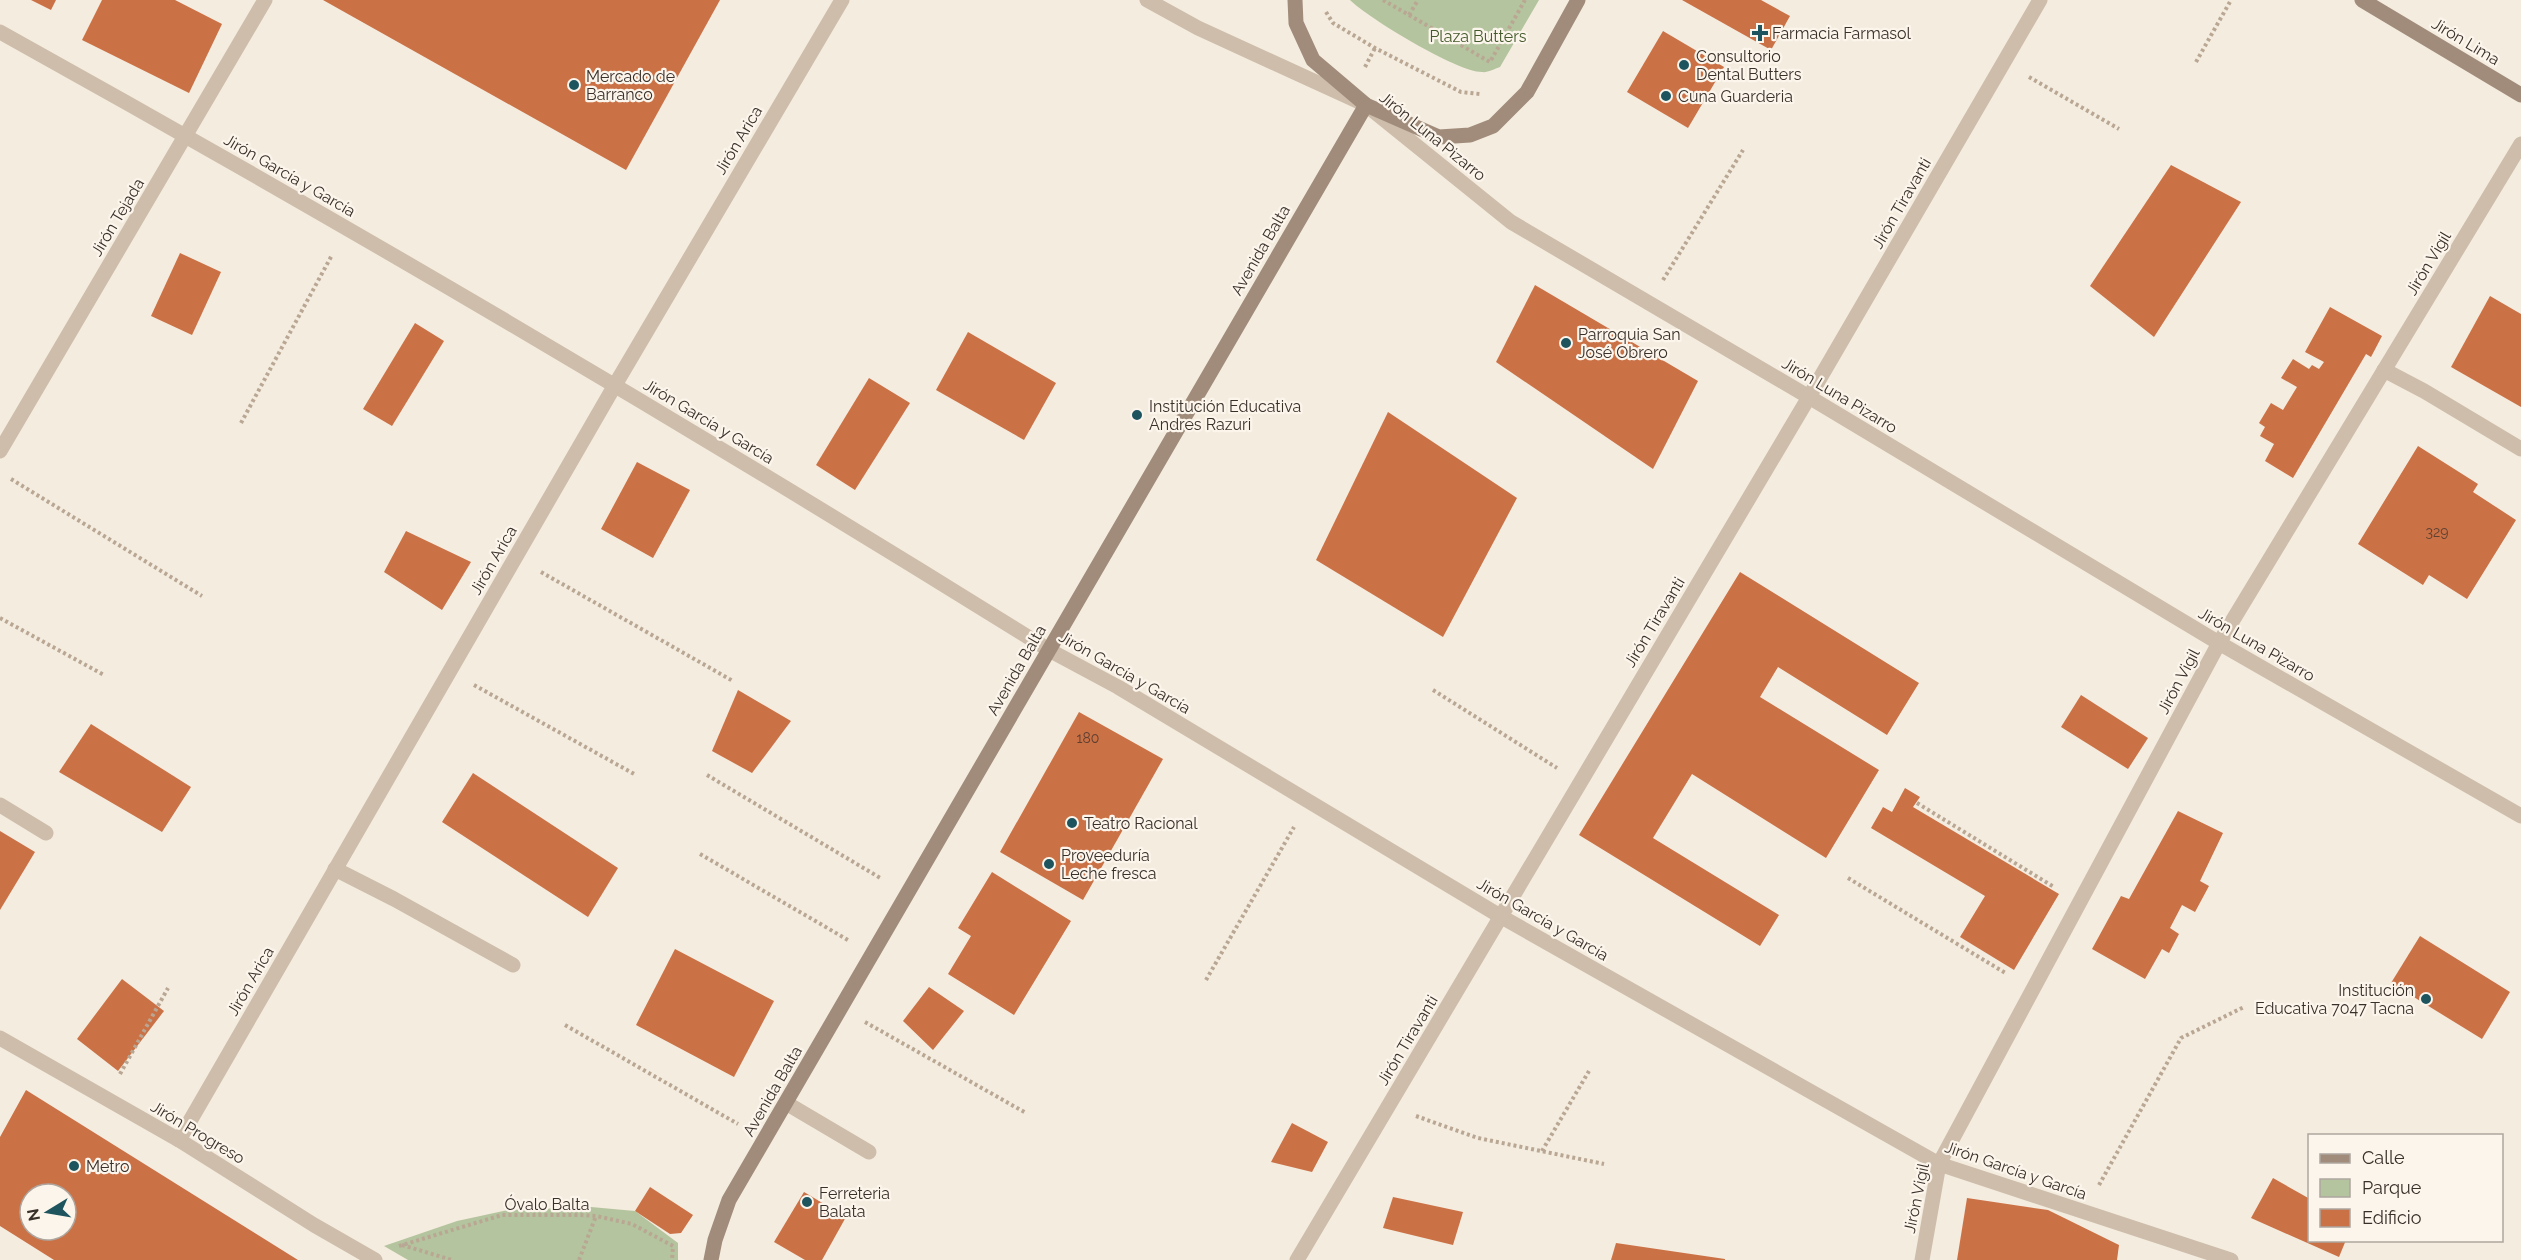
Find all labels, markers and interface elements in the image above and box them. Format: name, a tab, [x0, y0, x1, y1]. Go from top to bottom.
street label: Jirón Lima	[2428, 14, 2503, 69]
place label: Farmacia Farmasol	[1772, 24, 1912, 43]
marker: Farmacia Farmasol	[1753, 26, 1767, 40]
park label: Plaza Butters	[1429, 27, 1527, 46]
place label: Consultorio Dental Butters	[1696, 47, 1802, 84]
marker: Consultorio Dental Butters	[1677, 58, 1691, 72]
place label: Mercado de Barranco	[586, 67, 675, 104]
marker: Mercado de Barranco	[567, 78, 581, 92]
place label: Cuna Guarderia	[1678, 87, 1793, 106]
street label: Jirón Luna Pizarro	[1376, 88, 1490, 185]
marker: Cuna Guarderia	[1659, 89, 1673, 103]
street label: Jirón Arica	[711, 103, 766, 178]
street label: Jirón García y García	[221, 130, 359, 221]
street label: Jirón Tiravanti	[1868, 155, 1935, 252]
street label: Jirón Tejada	[87, 175, 148, 260]
street label: Avenida Balta	[1227, 202, 1294, 299]
street label: Jirón Vigil	[2402, 227, 2455, 299]
place label: Parroquia San José Obrero	[1578, 325, 1681, 362]
marker: Parroquia San José Obrero	[1559, 336, 1573, 350]
street label: Jirón Luna Pizarro	[1779, 354, 1901, 437]
street label: Jirón García y García	[640, 375, 777, 468]
place label: Institución Educativa Andres Razuri	[1149, 397, 1301, 434]
marker: Institución Educativa Andres Razuri	[1130, 408, 1144, 422]
street label: Jirón Arica	[466, 522, 521, 598]
house number: 329	[2426, 524, 2448, 540]
street label: Jirón Tiravanti	[1620, 574, 1689, 671]
street label: Jirón Luna Pizarro	[2195, 603, 2318, 685]
street label: Avenida Balta	[983, 622, 1050, 719]
street label: Jirón García y García	[1056, 627, 1194, 718]
street label: Jirón Vigil	[2153, 645, 2204, 717]
house number: 180	[1077, 730, 1099, 746]
place label: Teatro Racional	[1084, 814, 1198, 833]
marker: Teatro Racional	[1065, 816, 1079, 830]
place label: Proveeduría Leche fresca	[1061, 846, 1156, 883]
marker: Proveeduría Leche fresca	[1042, 857, 1056, 871]
street label: Jirón García y García	[1474, 874, 1612, 965]
street label: Jirón Arica	[223, 943, 278, 1019]
place label: Institución Educativa 7047 Tacna	[2255, 981, 2414, 1018]
street label: Jirón Tiravanti	[1373, 992, 1442, 1089]
marker: Institución Educativa 7047 Tacna	[2419, 992, 2433, 1006]
street label: Avenida Balta	[739, 1043, 806, 1140]
street label: Jirón Progreso	[147, 1097, 248, 1168]
legend	[2308, 1134, 2503, 1242]
street label: Jirón García y García	[1943, 1137, 2089, 1204]
text: Calle	[2362, 1147, 2405, 1168]
place label: Metro	[86, 1157, 129, 1176]
marker: Metro	[67, 1159, 81, 1173]
street label: Jirón Vigil	[1900, 1161, 1933, 1235]
text: Parque	[2362, 1177, 2422, 1198]
north arrow	[18, 1182, 78, 1242]
place label: Ferreteria Balata	[819, 1184, 890, 1221]
street label: Óvalo Balta	[505, 1194, 589, 1214]
marker: Ferreteria Balata	[800, 1195, 814, 1209]
text: N	[23, 1207, 44, 1223]
text: Edificio	[2362, 1207, 2422, 1228]

